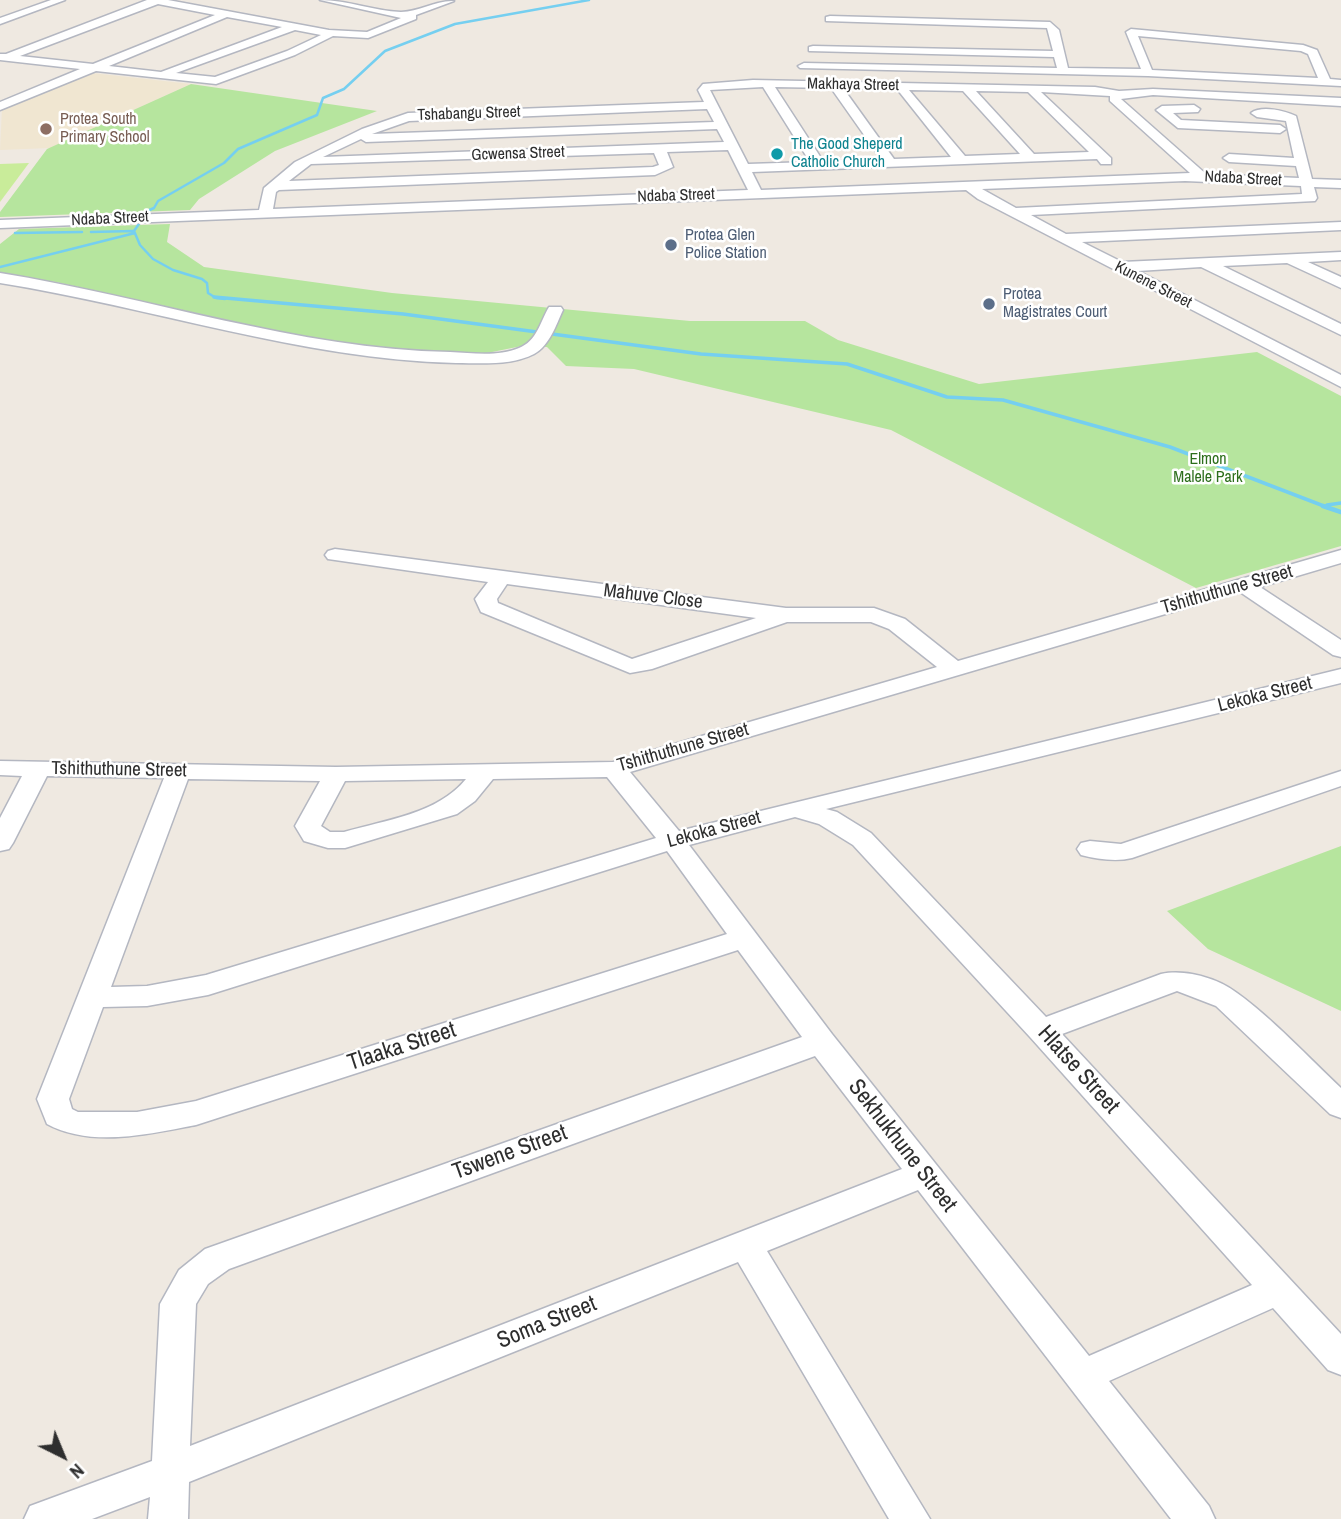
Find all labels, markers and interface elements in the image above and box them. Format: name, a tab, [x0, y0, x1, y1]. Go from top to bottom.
street label: Makhaya Street	[807, 75, 899, 95]
street label: Tshabangu Street	[417, 103, 521, 125]
place label: Protea South Primary School	[60, 110, 150, 148]
marker: Protea South Primary School	[38, 121, 54, 137]
place label: The Good Sheperd Catholic Church	[791, 135, 903, 173]
street label: Gcwensa Street	[471, 143, 565, 165]
marker: The Good Sheperd Catholic Church	[769, 146, 785, 162]
street label: Ndaba Street	[1204, 167, 1282, 191]
street label: Ndaba Street	[637, 185, 715, 207]
street label: Ndaba Street	[71, 207, 149, 231]
place label: Protea Glen Police Station	[685, 226, 767, 264]
marker: Protea Glen Police Station	[663, 237, 679, 253]
street label: Kunene Street	[1111, 257, 1195, 313]
place label: Protea Magistrates Court	[1003, 285, 1107, 323]
marker: Protea Magistrates Court	[981, 296, 997, 312]
park label: Elmon Malele Park	[1173, 450, 1243, 488]
street label: Tshithuthune Street	[1159, 560, 1295, 620]
street label: Mahuve Close	[602, 580, 704, 614]
street label: Lekoka Street	[1216, 672, 1314, 718]
street label: Tshithuthune Street	[615, 718, 751, 778]
street label: Tshithuthune Street	[51, 757, 187, 783]
street label: Lekoka Street	[665, 807, 763, 853]
street label: Tlaaka Street	[344, 1017, 460, 1077]
street label: Hlatse Street	[1031, 1020, 1125, 1120]
street label: Sekhukhune Street	[842, 1074, 962, 1218]
street label: Tswene Street	[449, 1120, 571, 1186]
street label: Soma Street	[493, 1291, 601, 1355]
north arrow	[28, 1421, 98, 1491]
text: N	[64, 1458, 90, 1485]

